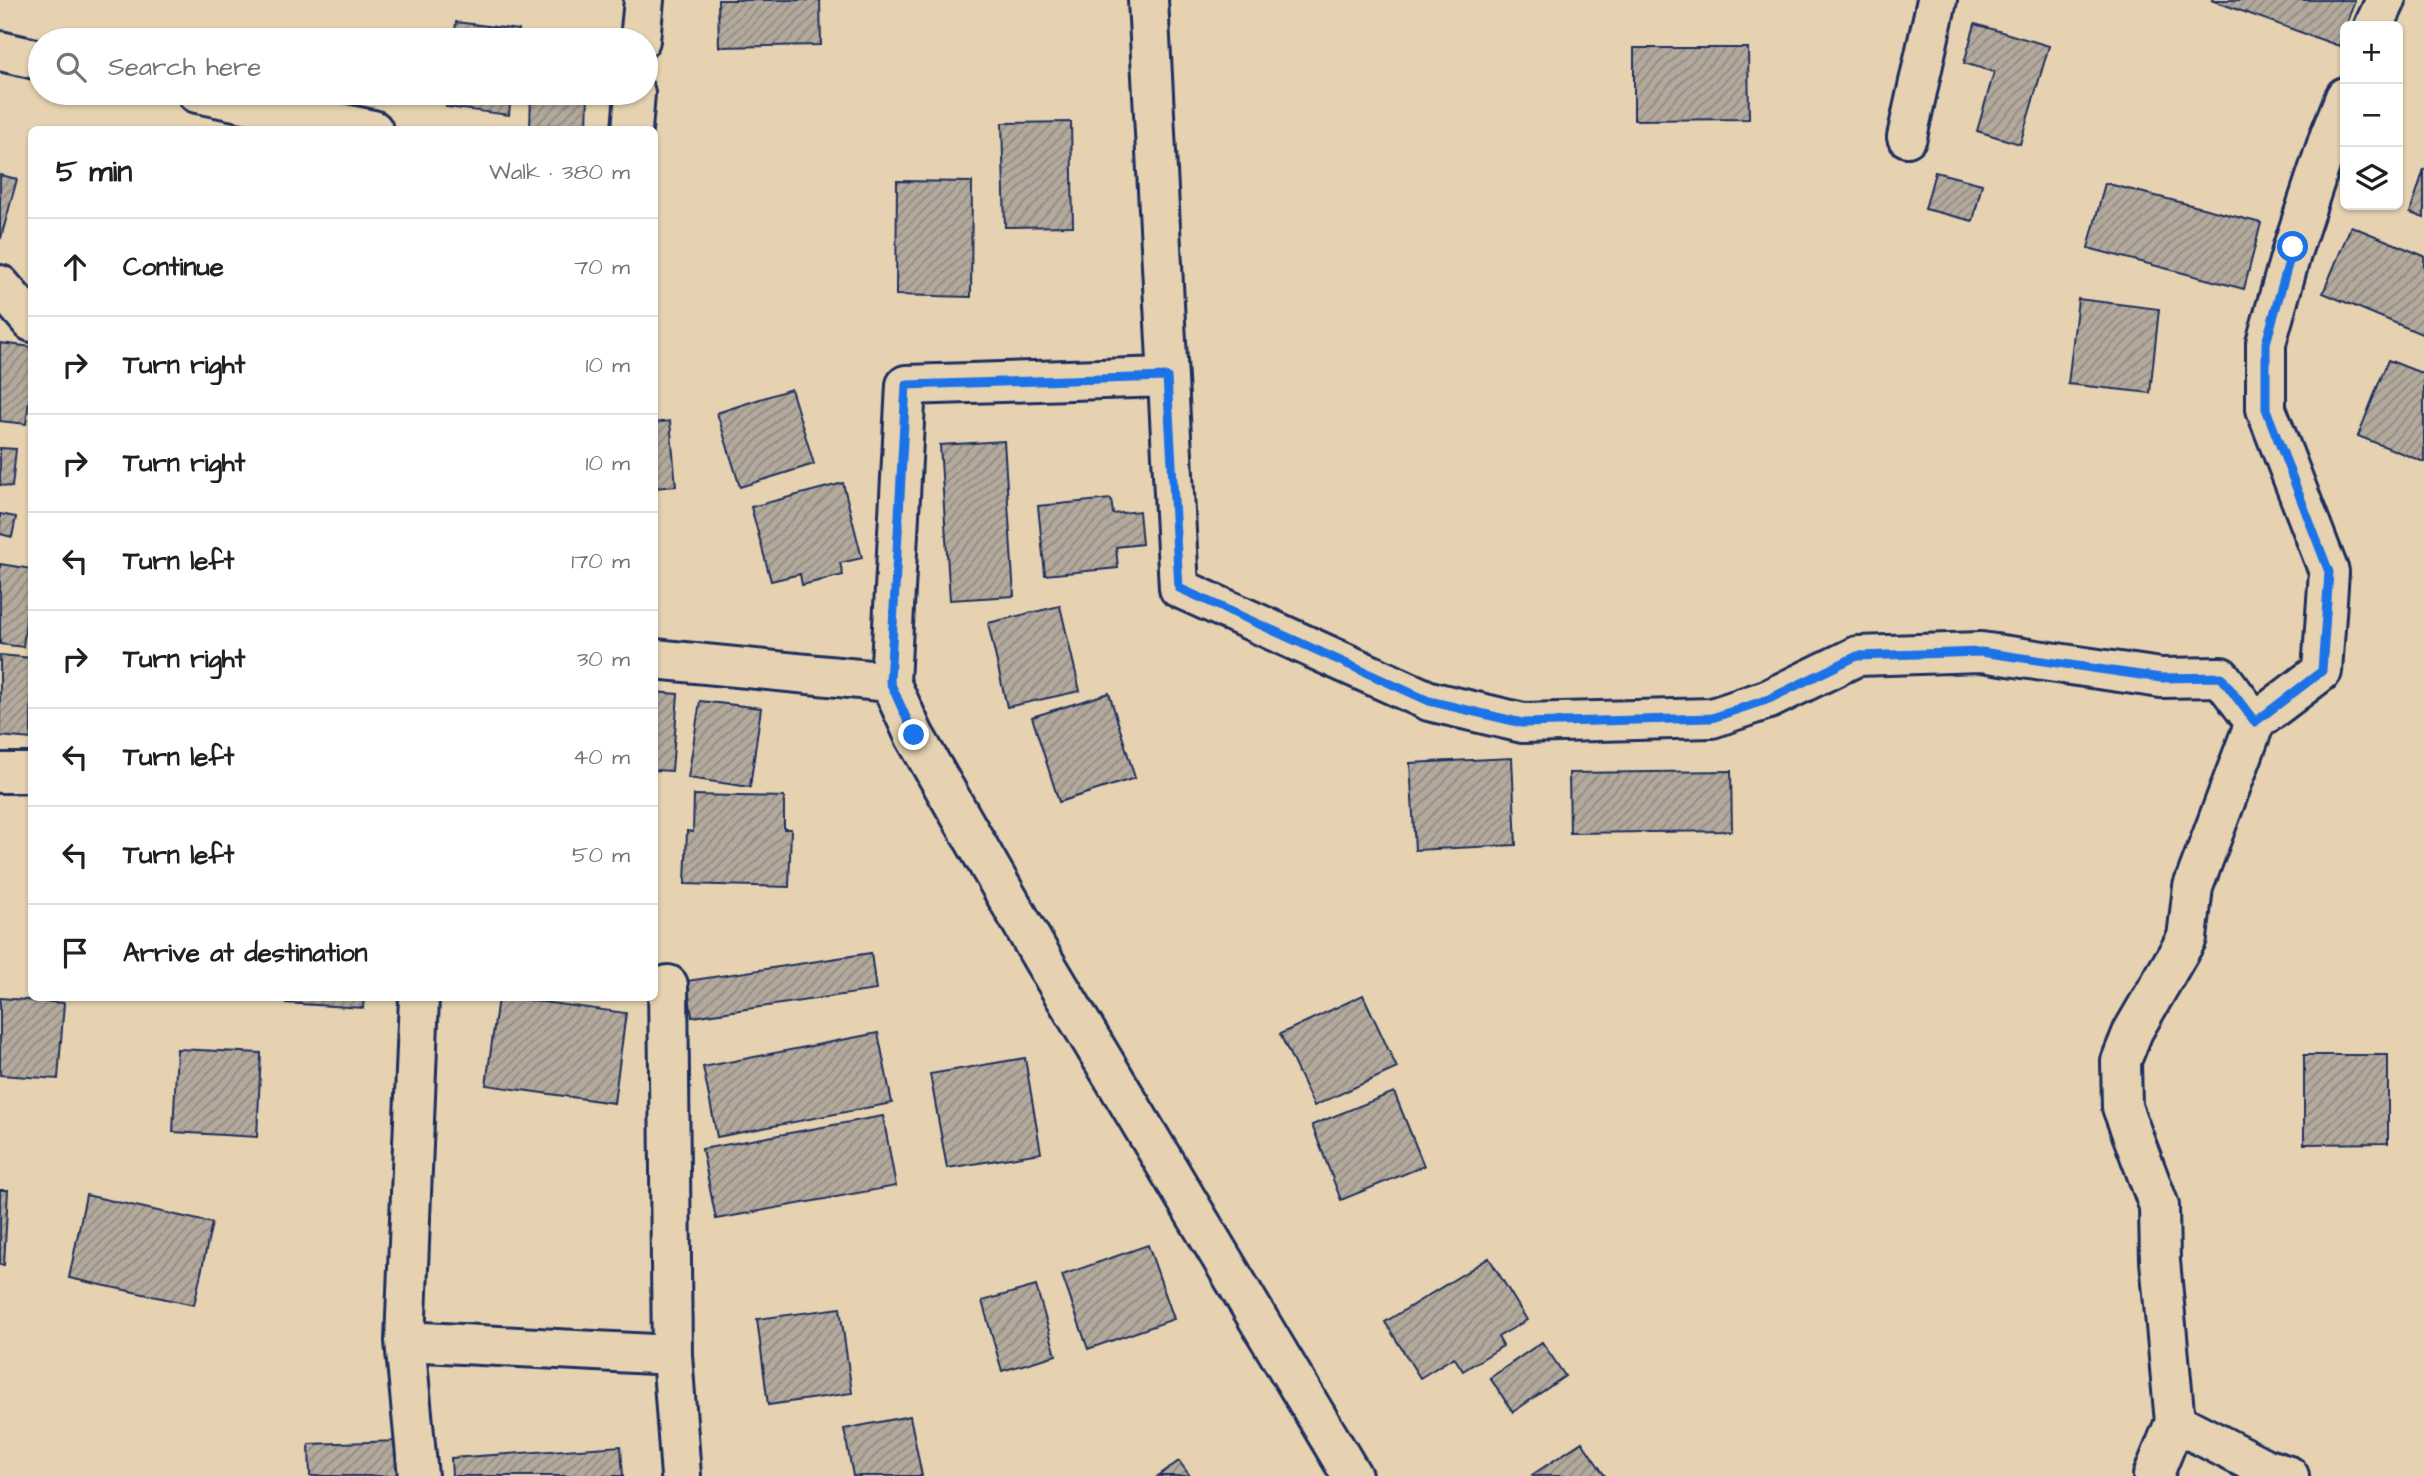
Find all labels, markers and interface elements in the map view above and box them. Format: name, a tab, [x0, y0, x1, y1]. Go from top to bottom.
map controls	[2340, 21, 2403, 210]
button: +	[2340, 21, 2403, 84]
search box	[28, 28, 658, 105]
icon: search	[52, 48, 90, 86]
text: Search here	[108, 49, 261, 85]
button: −	[2340, 84, 2403, 147]
button: layers	[2340, 147, 2403, 210]
text: 5 min	[56, 151, 132, 193]
text: Walk · 380 m	[489, 156, 630, 188]
route start	[2277, 231, 2308, 262]
icon: ahead	[56, 248, 94, 286]
text: Continue	[123, 249, 224, 285]
text: 70 m	[574, 251, 630, 283]
icon: right	[56, 346, 94, 384]
text: Turn right	[123, 347, 245, 383]
text: 10 m	[585, 349, 630, 381]
icon: right	[56, 444, 94, 482]
text: Turn right	[123, 445, 245, 481]
text: 10 m	[585, 447, 630, 479]
icon: left	[56, 542, 94, 580]
text: Turn left	[123, 543, 234, 579]
text: 170 m	[571, 545, 630, 577]
icon: right	[56, 640, 94, 678]
text: Turn right	[123, 641, 245, 677]
text: 30 m	[577, 643, 630, 675]
route end	[898, 719, 929, 750]
icon: left	[56, 738, 94, 776]
text: Turn left	[123, 739, 234, 775]
text: 40 m	[573, 741, 630, 773]
icon: left	[56, 836, 94, 874]
text: Turn left	[123, 837, 234, 873]
text: 50 m	[572, 839, 630, 871]
icon: arrive	[56, 934, 94, 972]
text: Arrive at destination	[123, 935, 368, 971]

